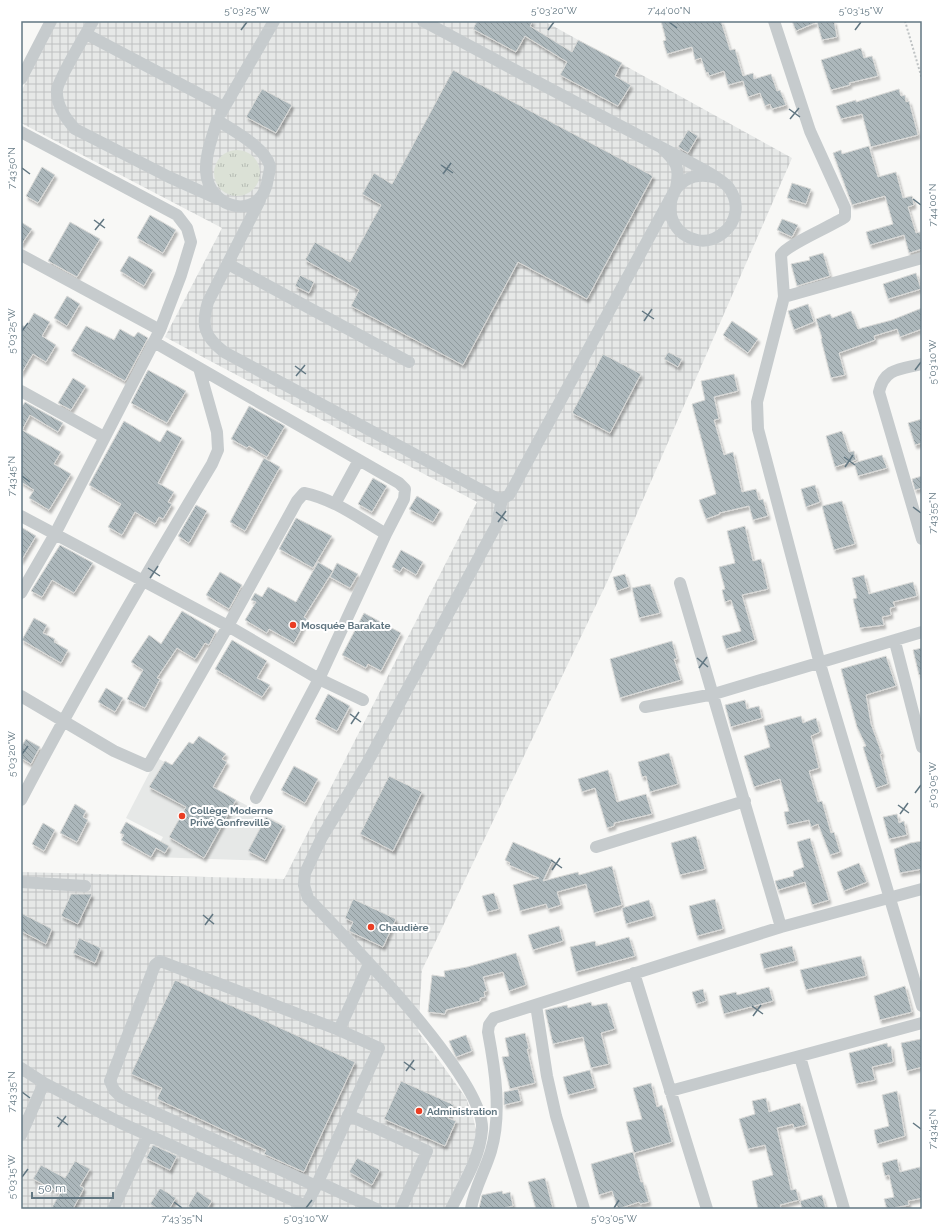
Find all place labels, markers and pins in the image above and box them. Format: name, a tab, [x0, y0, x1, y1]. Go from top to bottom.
marker: Mosquée Barakate	[288, 620, 298, 630]
place label: Mosquée Barakate	[301, 620, 391, 631]
place label: Collège Moderne Privé Gonfreville	[190, 805, 273, 828]
marker: Collège Moderne Privé Gonfreville	[177, 811, 187, 821]
marker: Chaudière	[366, 922, 376, 932]
place label: Chaudière	[379, 922, 429, 933]
marker: Administration	[414, 1106, 424, 1116]
place label: Administration	[427, 1106, 497, 1117]

